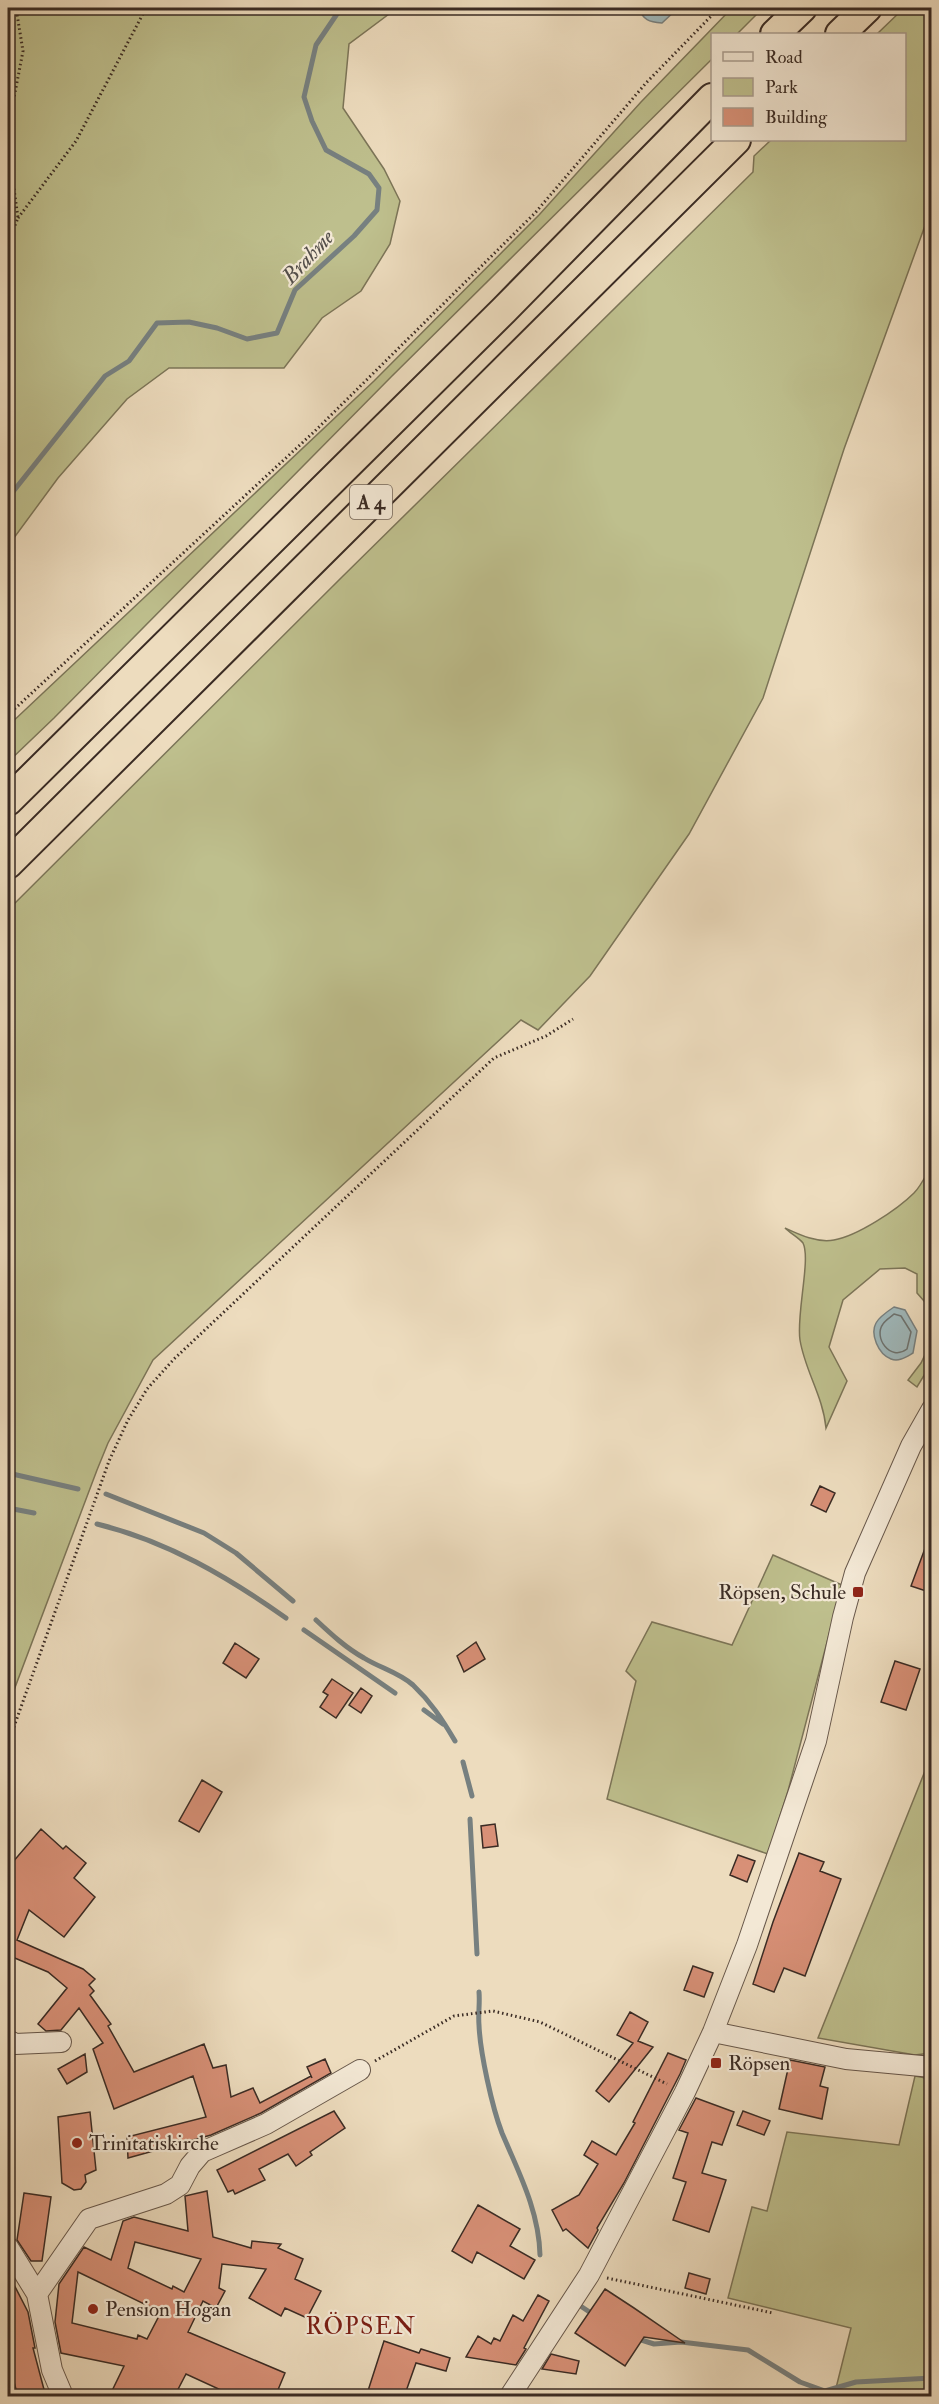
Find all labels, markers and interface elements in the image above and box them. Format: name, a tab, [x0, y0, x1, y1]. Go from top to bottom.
legend	[711, 33, 906, 141]
text: Road	[765, 46, 803, 69]
text: Park	[765, 76, 798, 99]
text: Building	[765, 106, 828, 129]
water label: Brahme	[275, 224, 341, 291]
road number: A 4	[350, 485, 392, 519]
place label: Röpsen, Schule	[718, 1579, 846, 1606]
marker: Röpsen, Schule	[851, 1585, 865, 1599]
place label: Röpsen	[728, 2050, 791, 2077]
marker: Röpsen	[709, 2056, 723, 2070]
place label: Trinitatiskirche	[89, 2130, 219, 2157]
marker: Trinitatiskirche	[70, 2136, 84, 2150]
place label: Pension Hogan	[105, 2296, 231, 2323]
marker: Pension Hogan	[86, 2302, 100, 2316]
district label: RÖPSEN	[305, 2311, 417, 2342]

